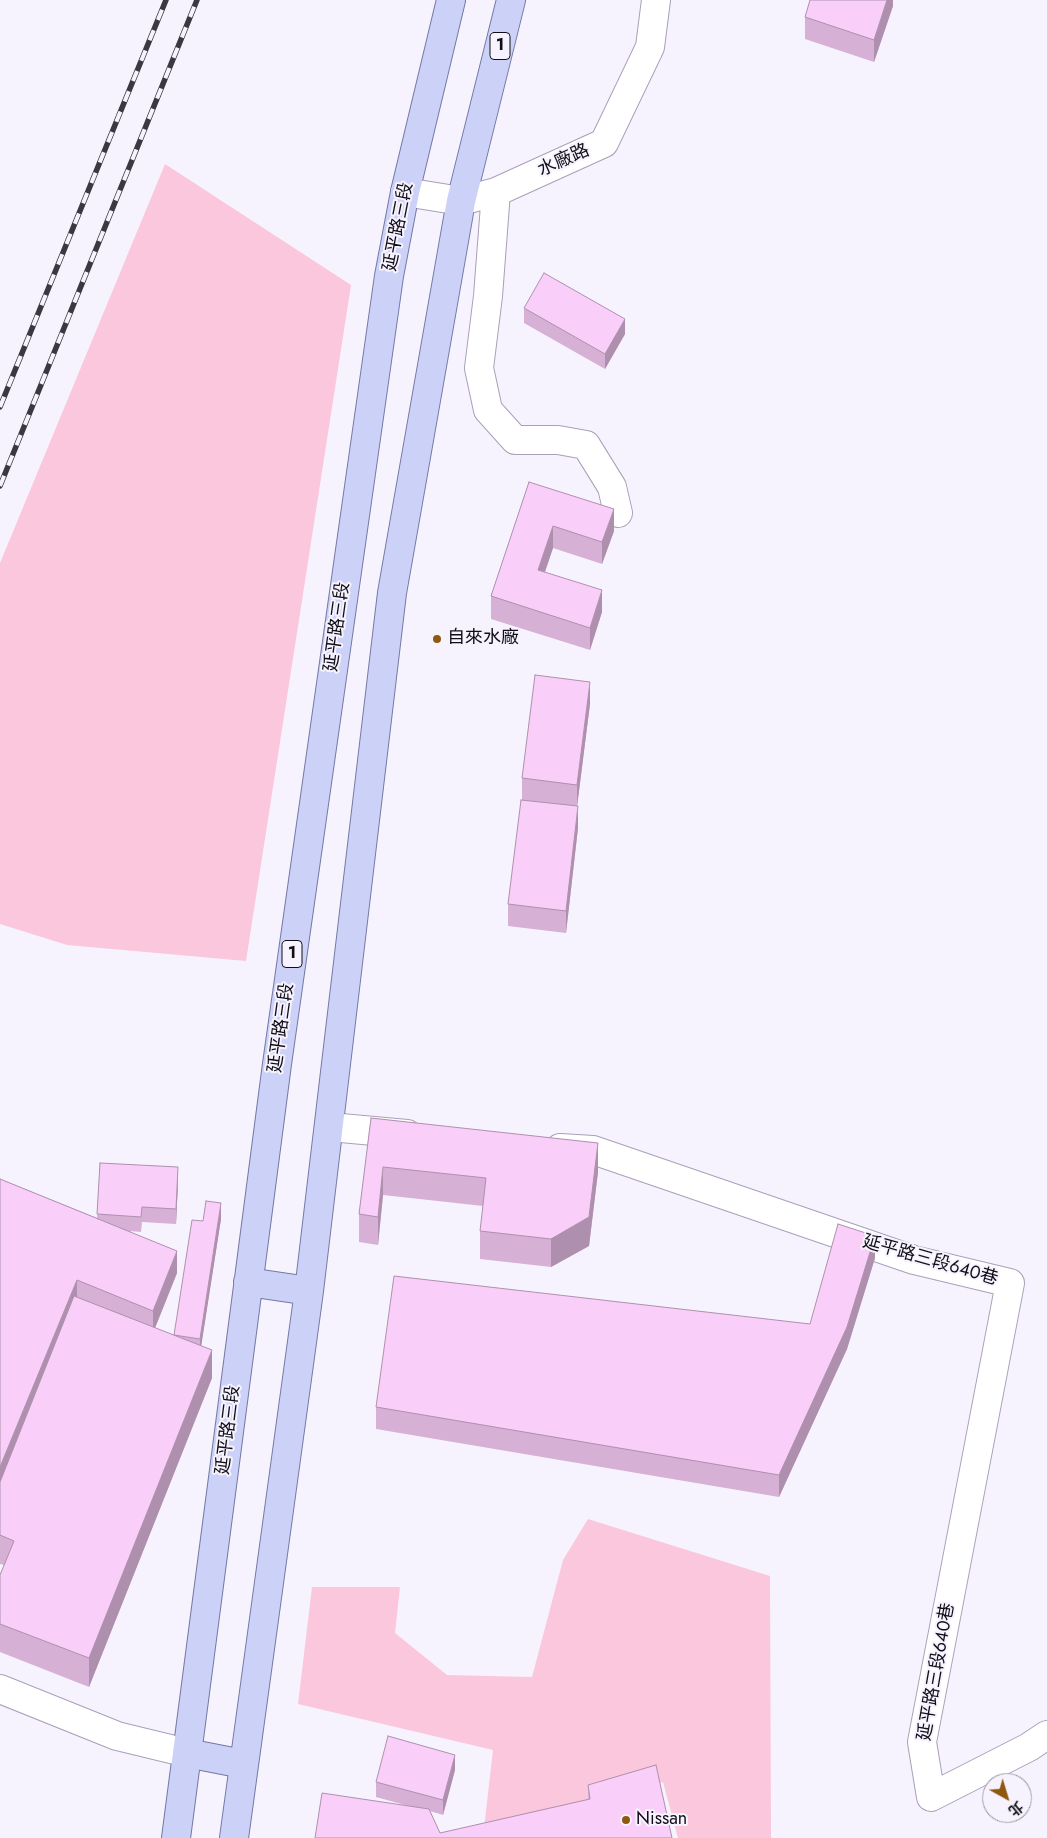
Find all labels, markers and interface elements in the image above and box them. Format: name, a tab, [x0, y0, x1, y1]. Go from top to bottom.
road number: 1	[490, 32, 510, 59]
street label: 水廠路	[535, 140, 593, 182]
street label: 延平路三段	[380, 181, 418, 273]
street label: 延平路三段	[321, 581, 355, 673]
place label: 自來水廠	[447, 628, 519, 650]
marker: 自來水廠	[431, 633, 443, 645]
road number: 1	[282, 941, 302, 968]
street label: 延平路三段	[265, 982, 299, 1074]
street label: 延平路三段640巷	[860, 1231, 1000, 1291]
street label: 延平路三段	[213, 1384, 245, 1476]
street label: 延平路三段640巷	[914, 1601, 960, 1743]
north arrow	[982, 1773, 1032, 1823]
text: 北	[1004, 1797, 1028, 1821]
place label: Nissan	[636, 1809, 687, 1831]
marker: Nissan	[620, 1814, 632, 1826]

